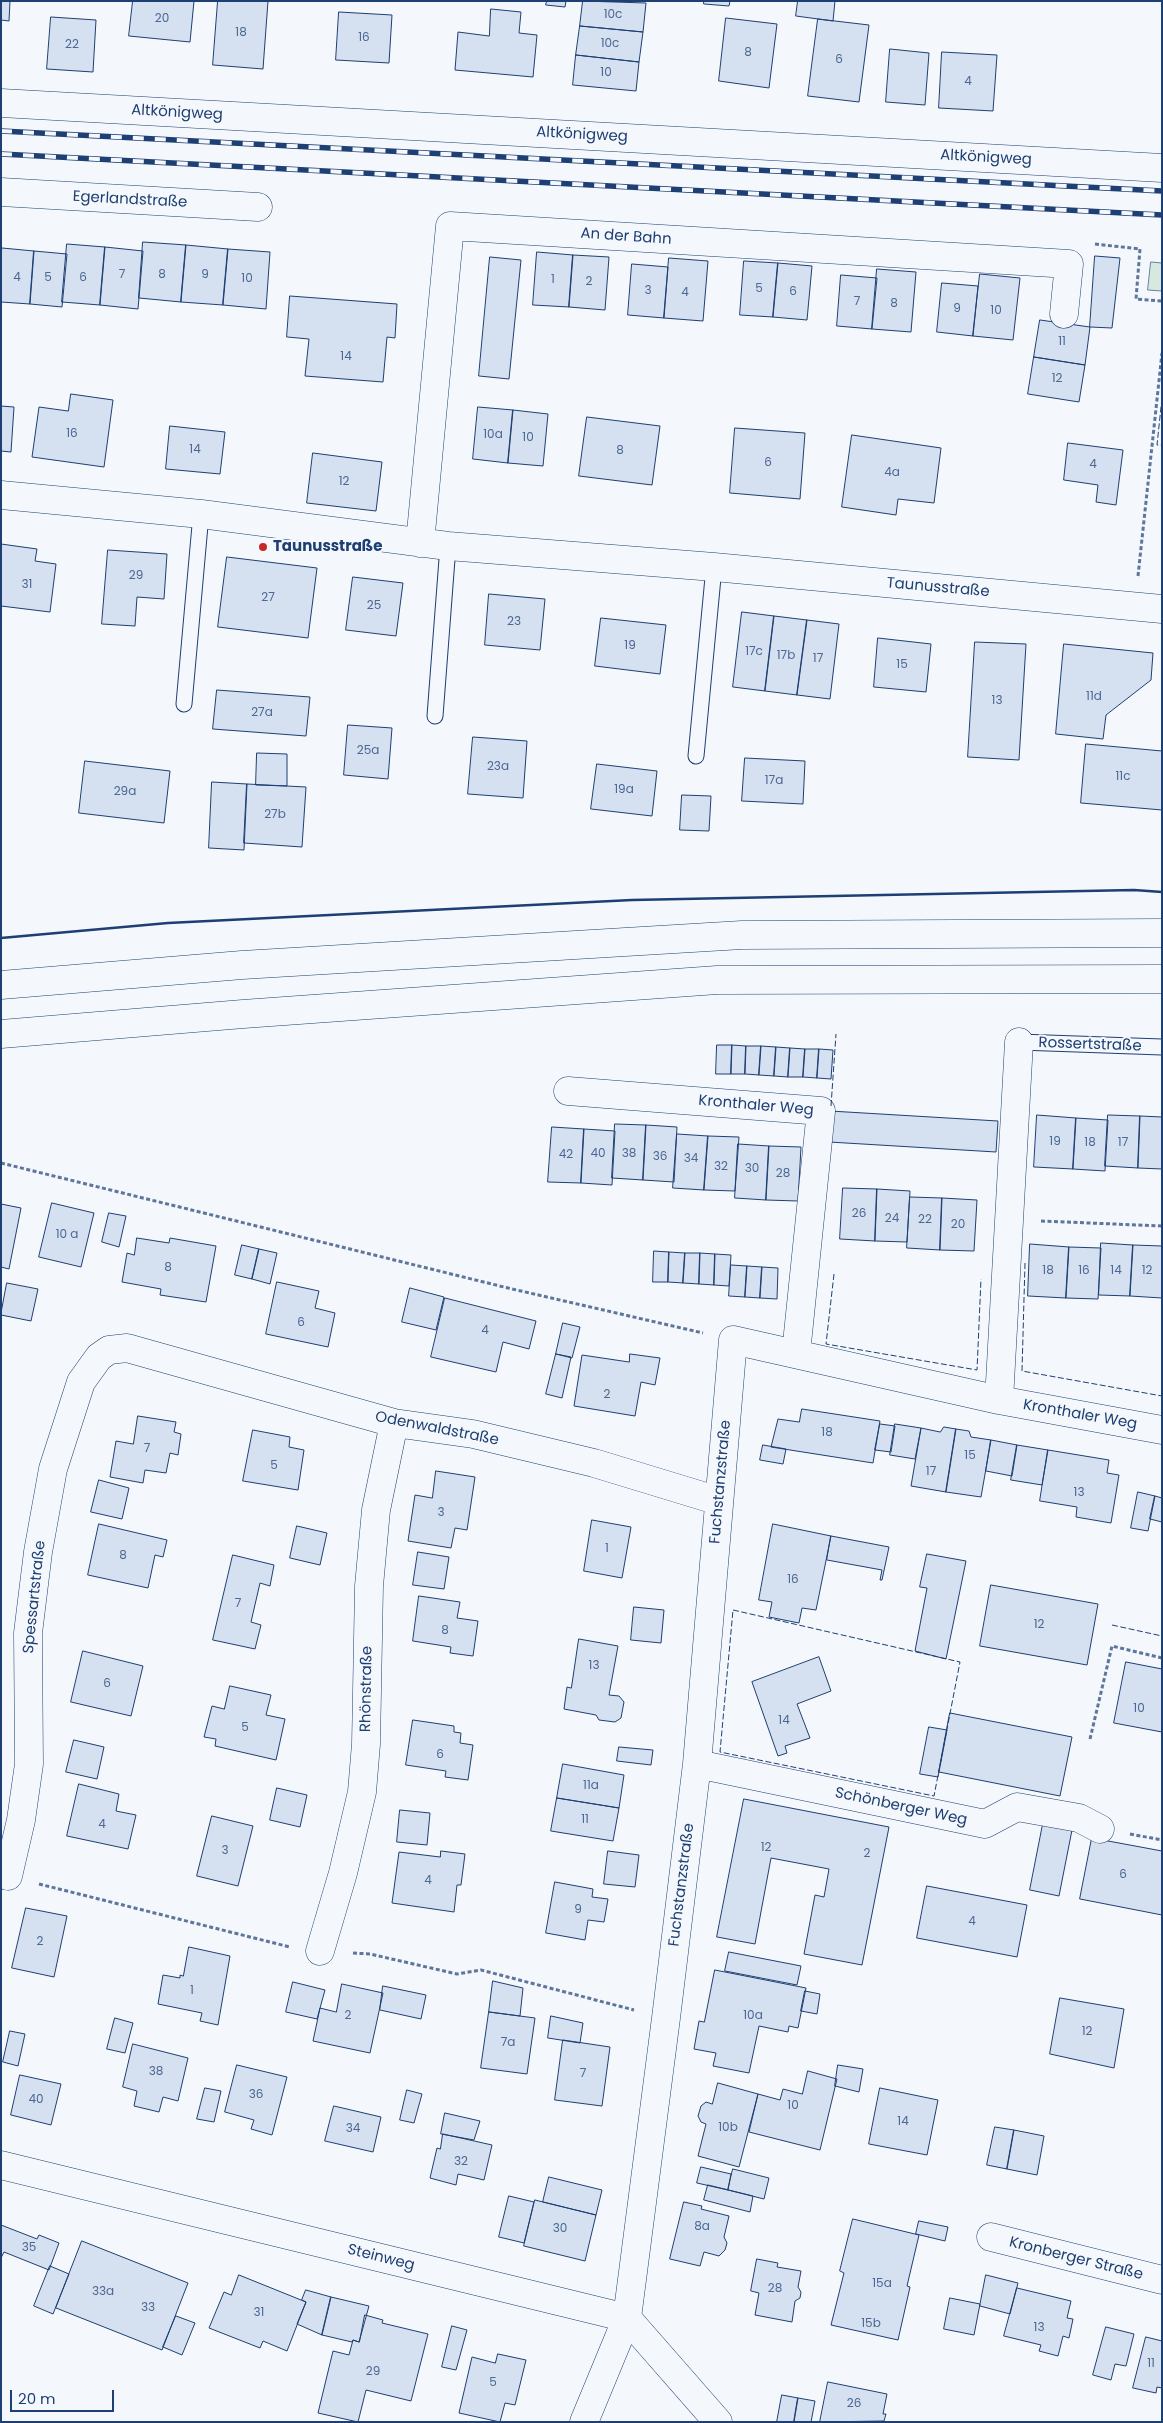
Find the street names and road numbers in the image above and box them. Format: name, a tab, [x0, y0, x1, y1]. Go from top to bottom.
street label: Altkönigweg	[131, 102, 223, 124]
street label: Altkönigweg	[536, 124, 628, 146]
street label: Altkönigweg	[940, 147, 1032, 169]
street label: Egerlandstraße	[72, 188, 188, 212]
street label: An der Bahn	[580, 225, 672, 249]
street label: Taunusstraße	[886, 575, 990, 601]
street label: Rossertstraße	[1038, 1034, 1142, 1056]
street label: Kronthaler Weg	[698, 1092, 814, 1120]
street label: Kronthaler Weg	[1021, 1396, 1139, 1434]
street label: Odenwaldstraße	[374, 1408, 500, 1450]
street label: Fuchstanzstraße	[707, 1419, 735, 1545]
street label: Spessartstraße	[20, 1540, 50, 1654]
street label: Rhönstraße	[357, 1646, 377, 1732]
street label: Schönberger Weg	[833, 1784, 969, 1830]
street label: Fuchstanzstraße	[665, 1822, 699, 1948]
street label: Kronberger Straße	[1007, 2234, 1145, 2284]
street label: Steinweg	[346, 2241, 416, 2275]

